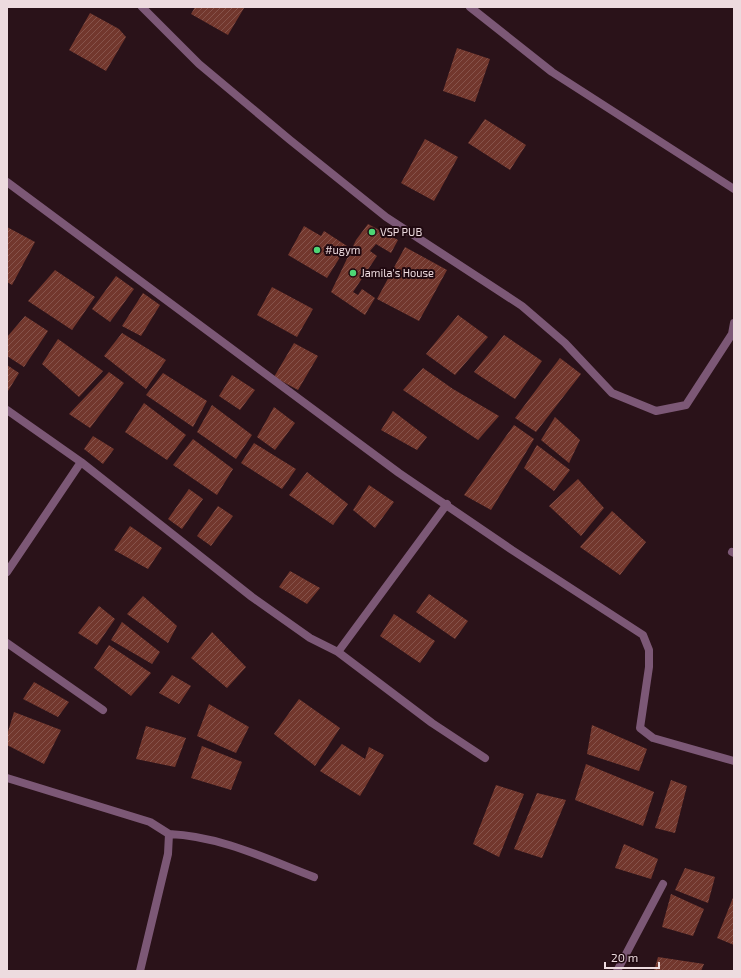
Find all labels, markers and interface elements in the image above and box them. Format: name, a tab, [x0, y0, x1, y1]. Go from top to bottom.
place label: VSP PUB	[380, 225, 422, 238]
marker: VSP PUB	[367, 227, 377, 237]
place label: #ugym	[325, 243, 360, 256]
marker: #ugym	[312, 245, 322, 255]
place label: Jamila's House	[361, 266, 434, 279]
marker: Jamila's House	[348, 268, 358, 278]
scale bar	[605, 944, 659, 970]
text: 20 m	[611, 950, 638, 964]

